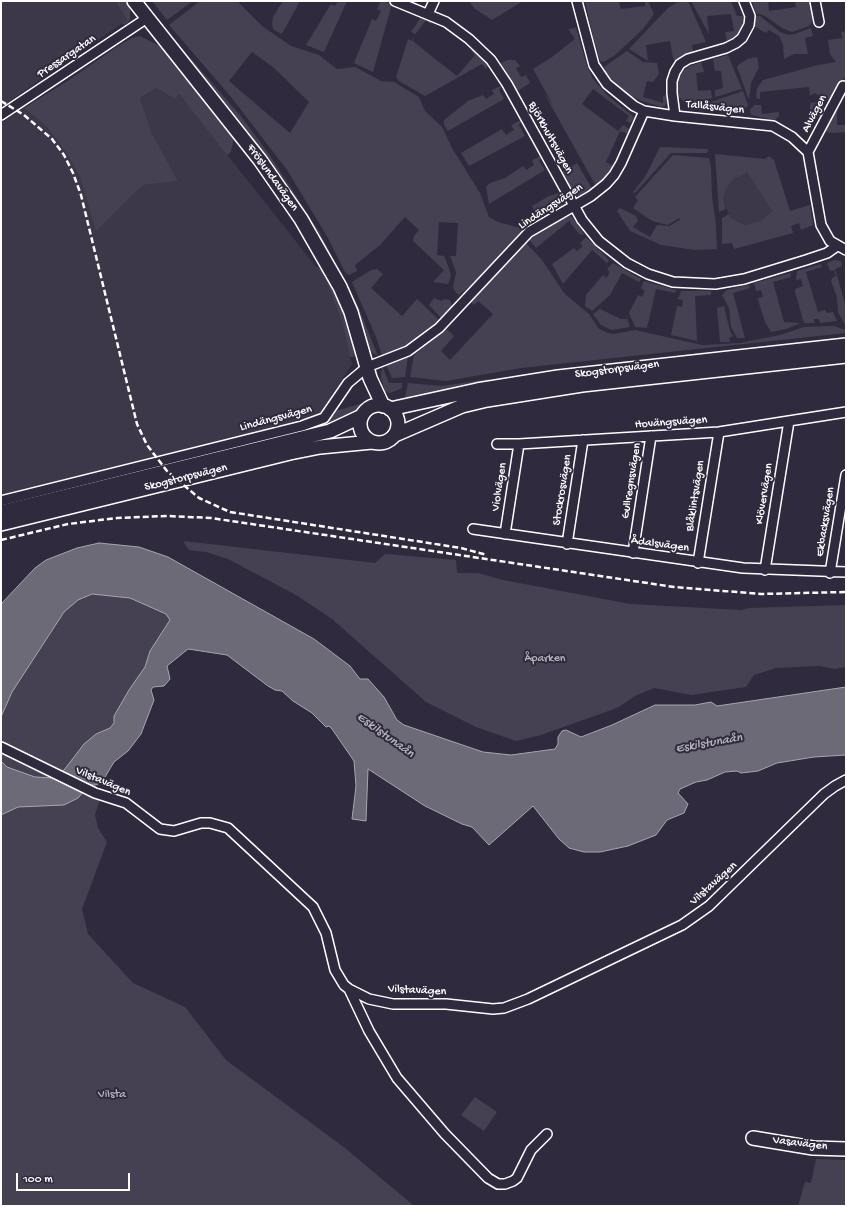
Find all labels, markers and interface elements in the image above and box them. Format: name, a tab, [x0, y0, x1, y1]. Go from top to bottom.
street label: Pressargatan	[35, 32, 99, 82]
street label: Alvägen	[799, 93, 831, 135]
street label: Tallåsvägen	[685, 98, 745, 118]
street label: Björkhultsvägen	[524, 99, 576, 177]
street label: Fröslundavägen	[243, 142, 301, 214]
street label: Lindängsvägen	[516, 181, 586, 233]
street label: Skogstorpsvägen	[574, 358, 660, 382]
street label: Lindängsvägen	[238, 402, 314, 436]
street label: Hovängsvägen	[634, 413, 708, 433]
street label: Gullregnsvägen	[619, 442, 645, 520]
street label: Stockrosvägen	[550, 453, 576, 527]
street label: Blåklintsvägen	[683, 459, 709, 533]
street label: Skogstorpsvägen	[143, 461, 229, 495]
street label: Violvägen	[489, 462, 511, 512]
street label: Klövervägen	[753, 462, 777, 526]
street label: Ekbacksvägen	[813, 486, 839, 558]
street label: Ådalsvägen	[630, 534, 690, 556]
park label: Åparken	[524, 652, 566, 666]
water label: Eskilstunaån	[353, 710, 417, 762]
water label: Eskilstunaån	[674, 730, 744, 758]
street label: Vilstavägen	[73, 764, 133, 800]
street label: Vilstavägen	[687, 859, 741, 909]
street label: Vilstavägen	[387, 982, 447, 1000]
park label: Vilsta	[98, 1088, 126, 1102]
street label: Vasavägen	[772, 1133, 828, 1155]
scale bar	[18, 1165, 132, 1191]
text: 100 m	[23, 1173, 53, 1187]

